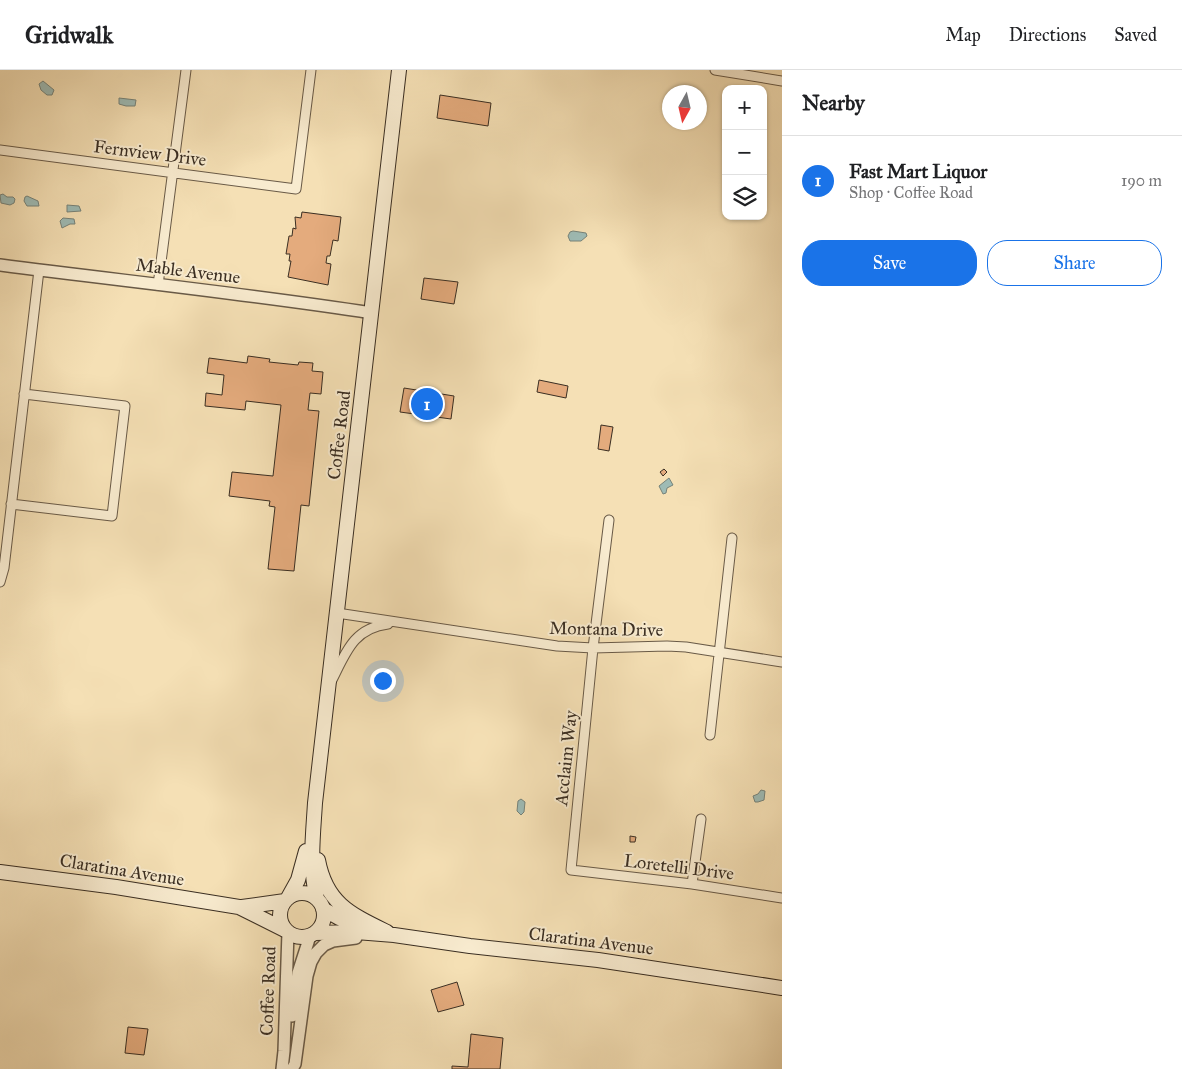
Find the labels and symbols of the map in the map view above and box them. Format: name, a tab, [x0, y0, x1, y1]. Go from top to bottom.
north arrow	[662, 85, 707, 130]
street label: Fernview Drive	[92, 135, 208, 171]
street label: Mable Avenue	[135, 254, 241, 288]
pin: 1	[411, 385, 443, 423]
street label: Coffee Road	[323, 389, 355, 481]
street label: Montana Drive	[549, 617, 663, 641]
your location	[370, 668, 396, 694]
street label: Acclaim Way	[550, 709, 582, 808]
street label: Claratina Avenue	[58, 849, 186, 891]
street label: Loretelli Drive	[623, 849, 735, 885]
street label: Claratina Avenue	[527, 922, 655, 960]
street label: Coffee Road	[255, 946, 281, 1036]

